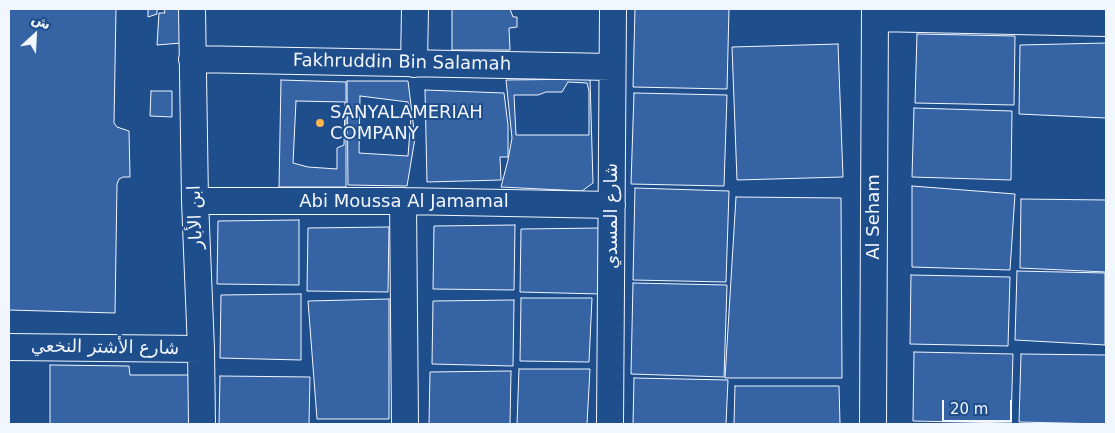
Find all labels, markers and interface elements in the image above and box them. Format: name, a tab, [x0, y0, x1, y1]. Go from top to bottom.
north arrow	[10, 10, 60, 60]
text: ش	[29, 10, 53, 33]
street label: Fakhruddin Bin Salamah	[293, 50, 511, 76]
place label: SANYALAMERIAH COMPANY	[330, 102, 483, 144]
marker: SANYALAMERIAH COMPANY	[314, 117, 326, 129]
street label: شارع المسدي	[601, 163, 623, 269]
street label: Al Seham	[863, 174, 885, 260]
street label: ابن الأبار	[184, 185, 208, 249]
street label: Abi Moussa Al Jamamal	[299, 191, 509, 213]
street label: شارع الأشتر النخعي	[31, 336, 179, 360]
scale bar	[945, 390, 1015, 422]
text: 20 m	[950, 400, 988, 418]

